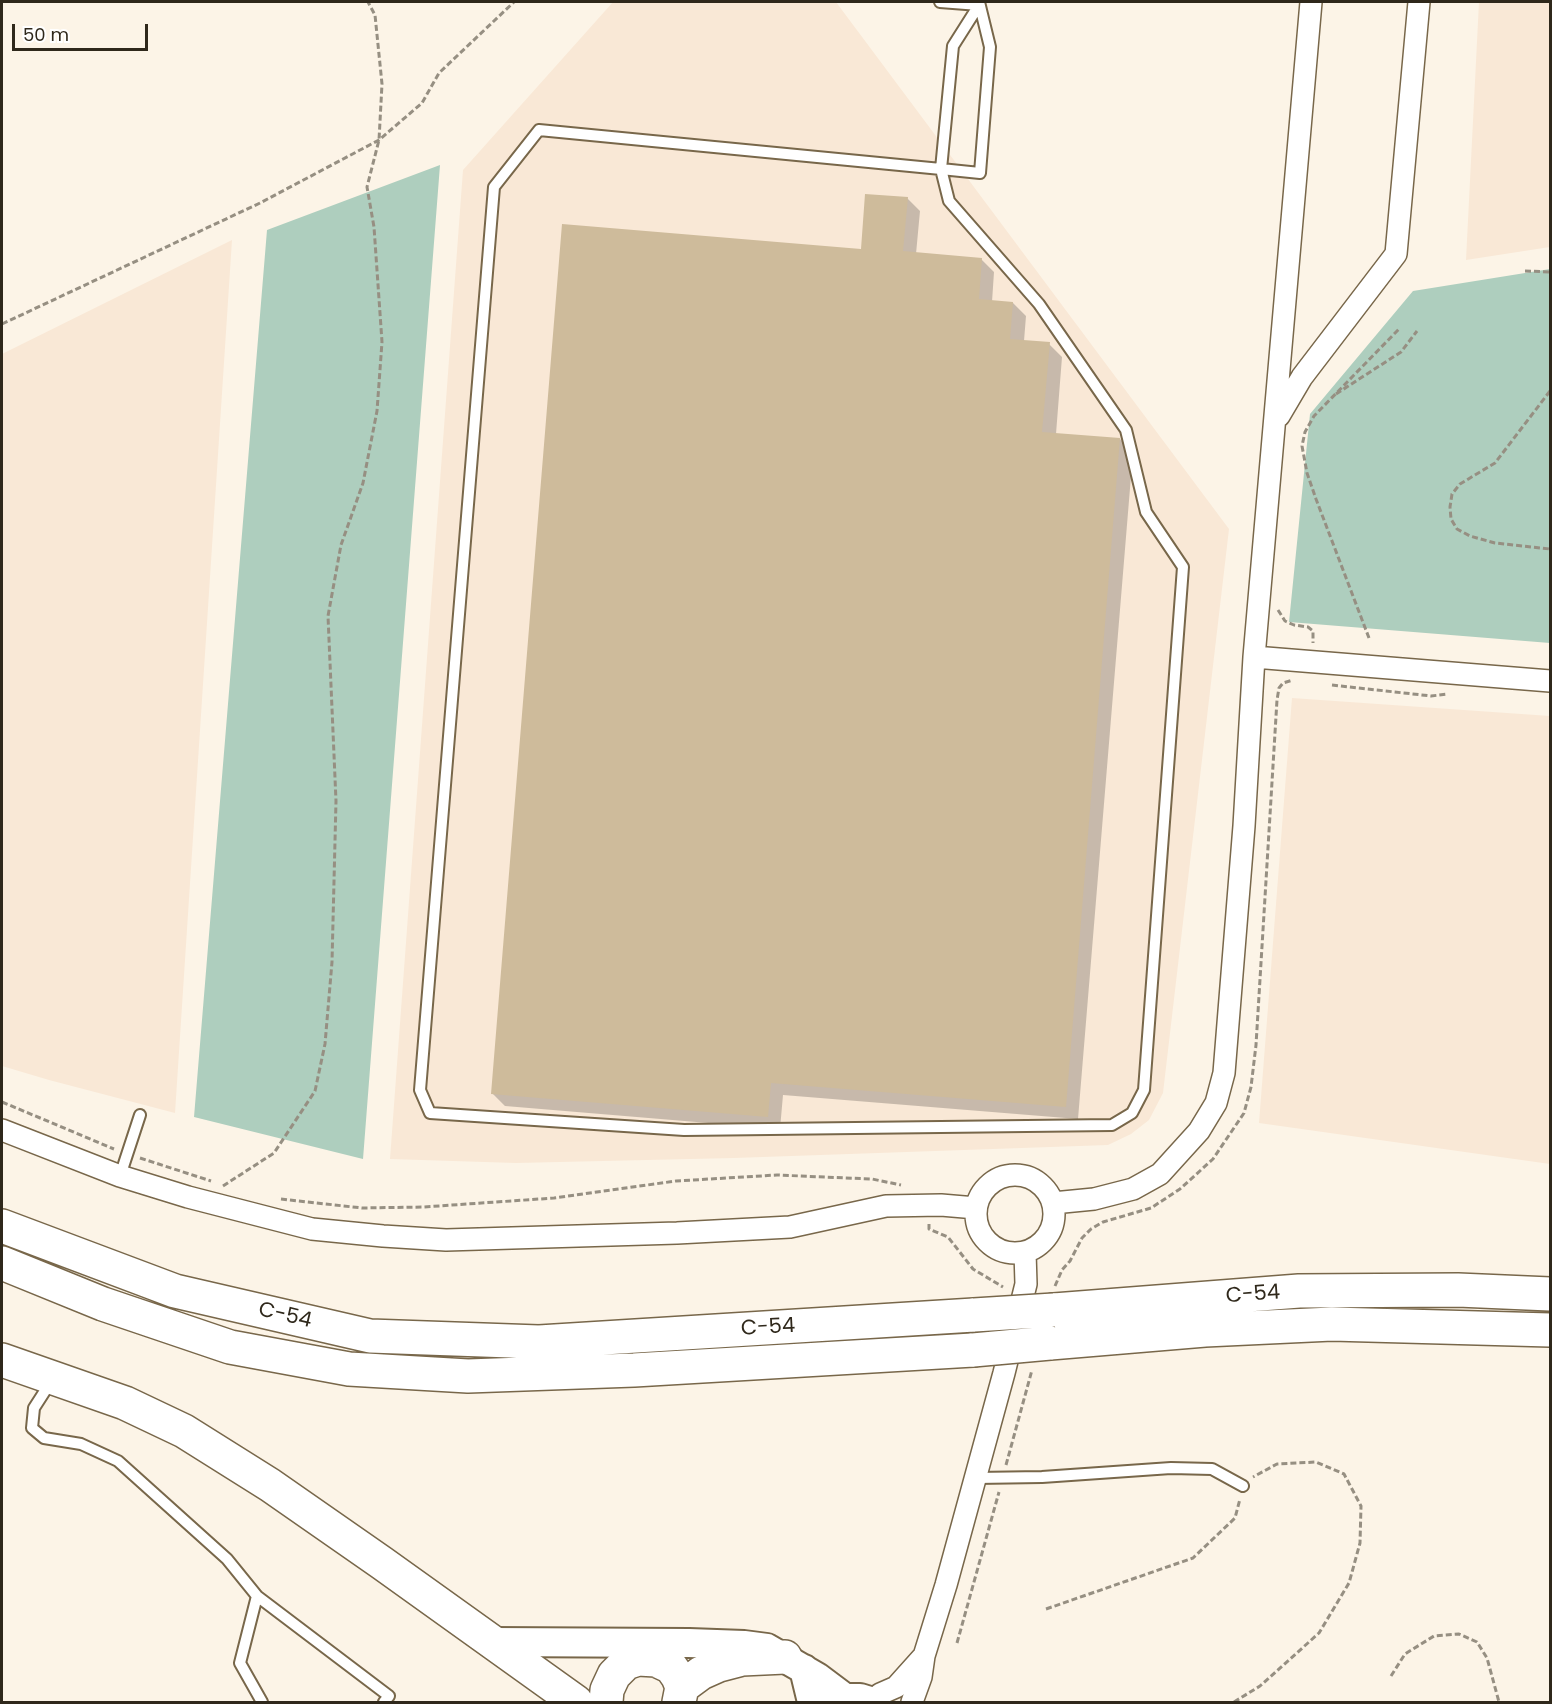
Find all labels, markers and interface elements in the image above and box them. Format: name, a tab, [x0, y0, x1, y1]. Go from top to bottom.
scale bar	[15, 12, 152, 50]
text: 50 m	[23, 22, 69, 47]
street label: C-54	[1225, 1281, 1281, 1309]
street label: C-54	[256, 1298, 314, 1334]
street label: C-54	[740, 1314, 796, 1342]

